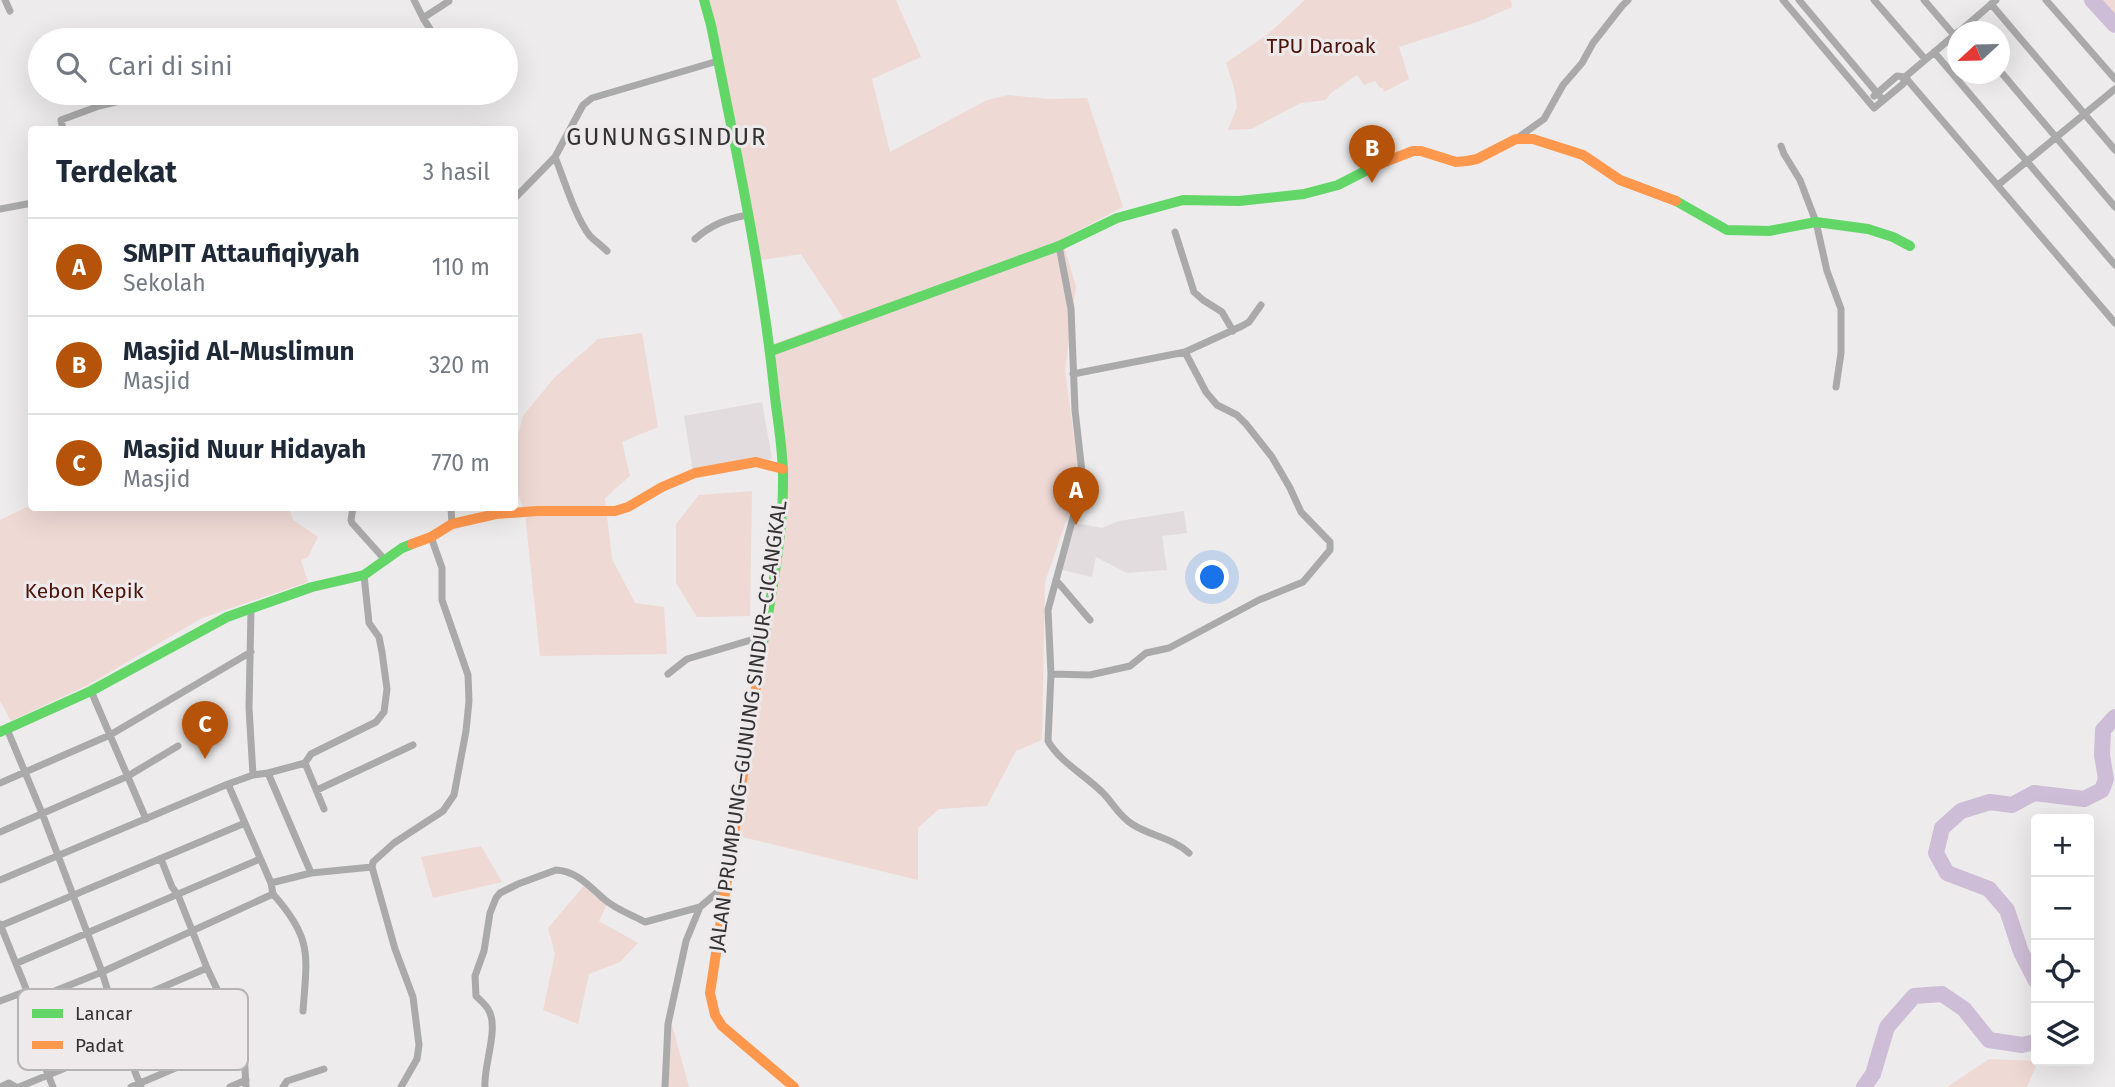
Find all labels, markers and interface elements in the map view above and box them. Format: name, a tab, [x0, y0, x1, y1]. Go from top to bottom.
north arrow	[1947, 21, 2010, 84]
search box	[28, 28, 518, 105]
park label: TPU Daroak	[1267, 33, 1376, 59]
icon: search	[52, 48, 90, 86]
text: Cari di sini	[108, 51, 233, 82]
district label: GUNUNGSINDUR	[566, 123, 768, 151]
pin: B	[1349, 125, 1395, 183]
text: Terdekat	[56, 154, 177, 190]
text: 3 hasil	[423, 158, 490, 186]
text: SMPIT Attaufiqiyyah	[123, 238, 360, 269]
text: A	[72, 253, 86, 281]
text: 110 m	[432, 253, 490, 281]
text: Sekolah	[123, 269, 206, 297]
text: Masjid Al-Muslimun	[123, 336, 355, 367]
text: B	[72, 351, 86, 379]
text: 320 m	[429, 351, 490, 379]
text: Masjid	[123, 367, 191, 395]
text: Masjid Nuur Hidayah	[123, 434, 366, 465]
text: C	[72, 449, 86, 477]
text: 770 m	[431, 449, 490, 477]
text: Masjid	[123, 465, 191, 493]
pin: A	[1053, 467, 1099, 525]
street label: JALAN PRUMPUNG–GUNUNG SINDUR–CICANGKAL	[703, 498, 793, 953]
your location	[1195, 560, 1229, 594]
park label: Kebon Kepik	[25, 578, 144, 604]
pin: C	[182, 701, 228, 759]
map controls	[2031, 814, 2094, 1066]
button: +	[2031, 814, 2094, 877]
button: −	[2031, 877, 2094, 940]
button: locate	[2031, 940, 2094, 1003]
legend	[18, 989, 248, 1070]
text: Lancar	[75, 1002, 133, 1025]
button: layers	[2031, 1003, 2094, 1066]
text: Padat	[75, 1034, 124, 1057]

